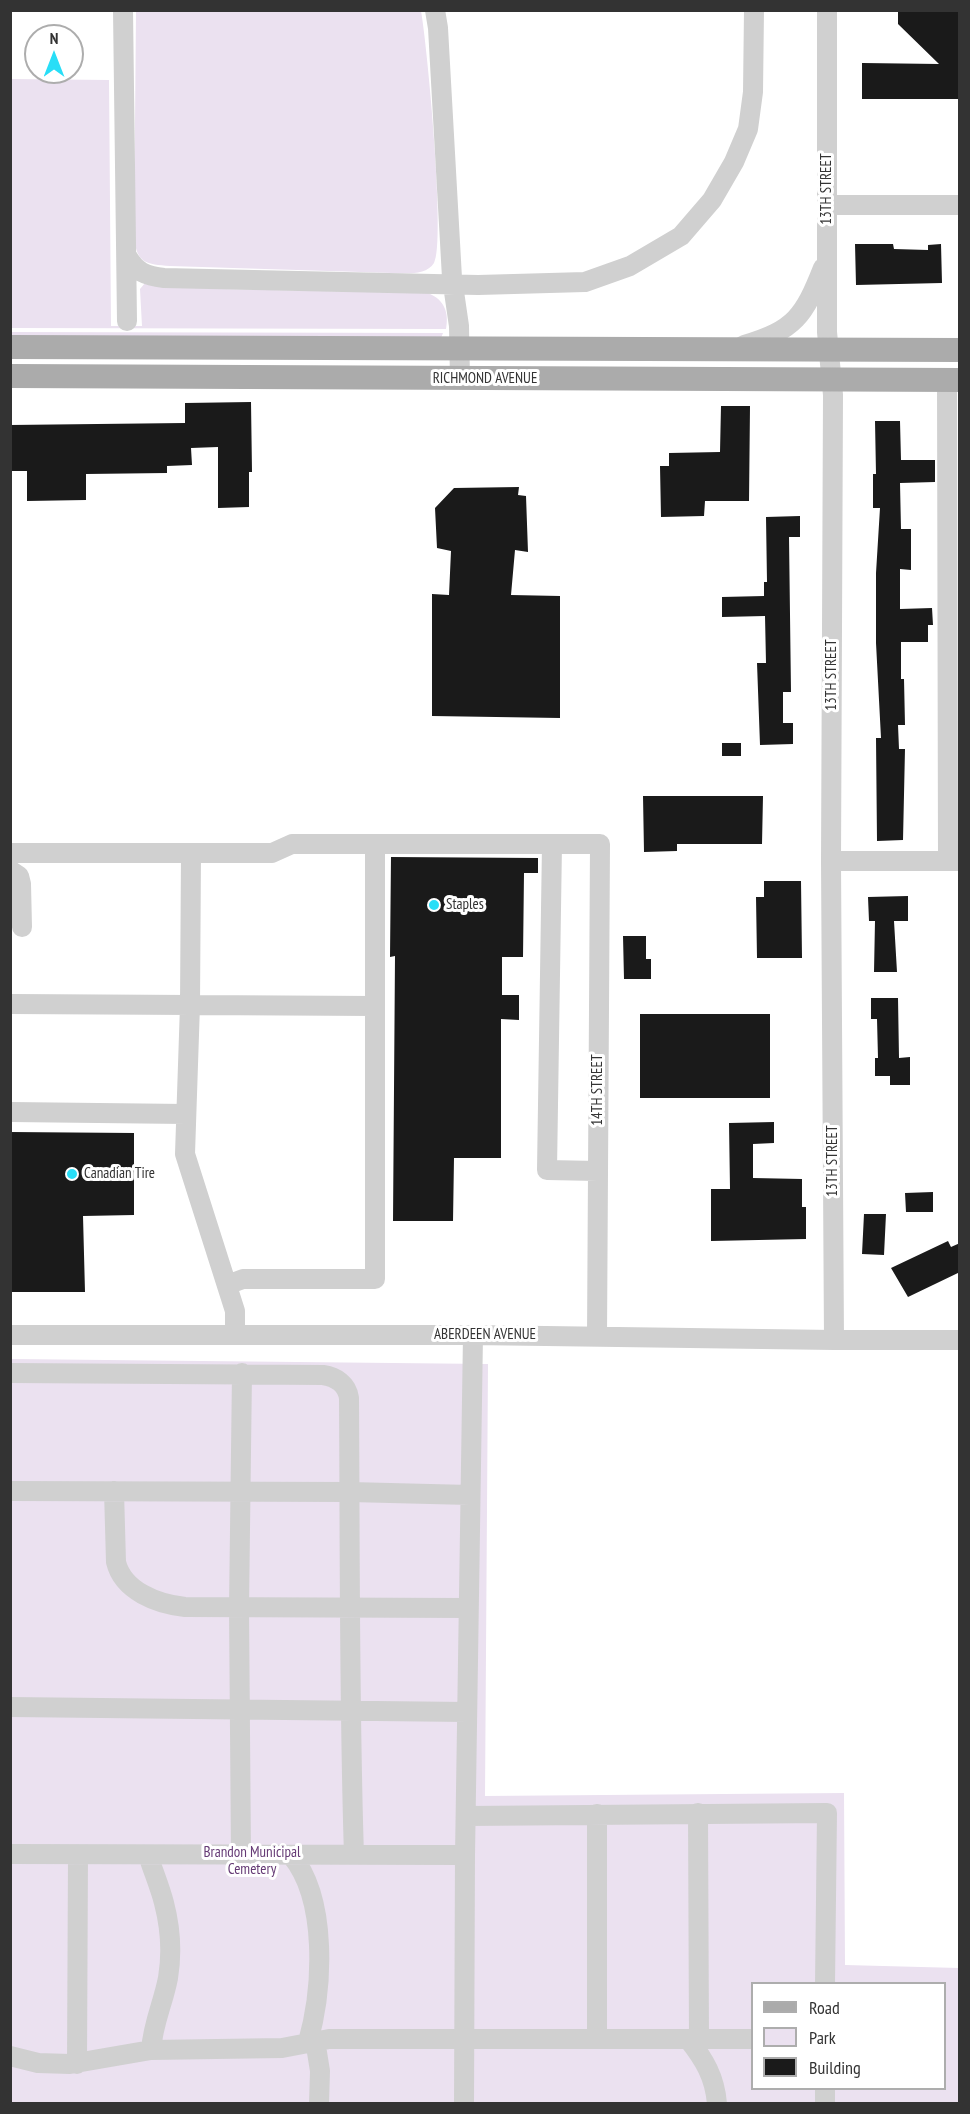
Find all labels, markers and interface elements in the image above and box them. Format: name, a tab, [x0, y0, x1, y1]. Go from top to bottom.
north arrow	[24, 24, 84, 84]
text: N	[50, 28, 58, 48]
street label: 13TH STREET	[818, 153, 836, 225]
street label: RICHMOND AVENUE	[433, 370, 537, 388]
street label: 13TH STREET	[823, 639, 841, 711]
place label: Staples	[446, 896, 484, 914]
marker: Staples	[427, 898, 441, 912]
street label: 14TH STREET	[589, 1054, 607, 1126]
street label: 13TH STREET	[824, 1125, 842, 1197]
place label: Canadian Tire	[84, 1165, 155, 1183]
marker: Canadian Tire	[65, 1167, 79, 1181]
street label: ABERDEEN AVENUE	[434, 1326, 536, 1344]
park label: Brandon Municipal Cemetery	[203, 1844, 301, 1879]
legend	[751, 1982, 946, 2090]
text: Road	[809, 1996, 840, 2019]
text: Park	[809, 2026, 836, 2049]
text: Building	[809, 2056, 861, 2079]

